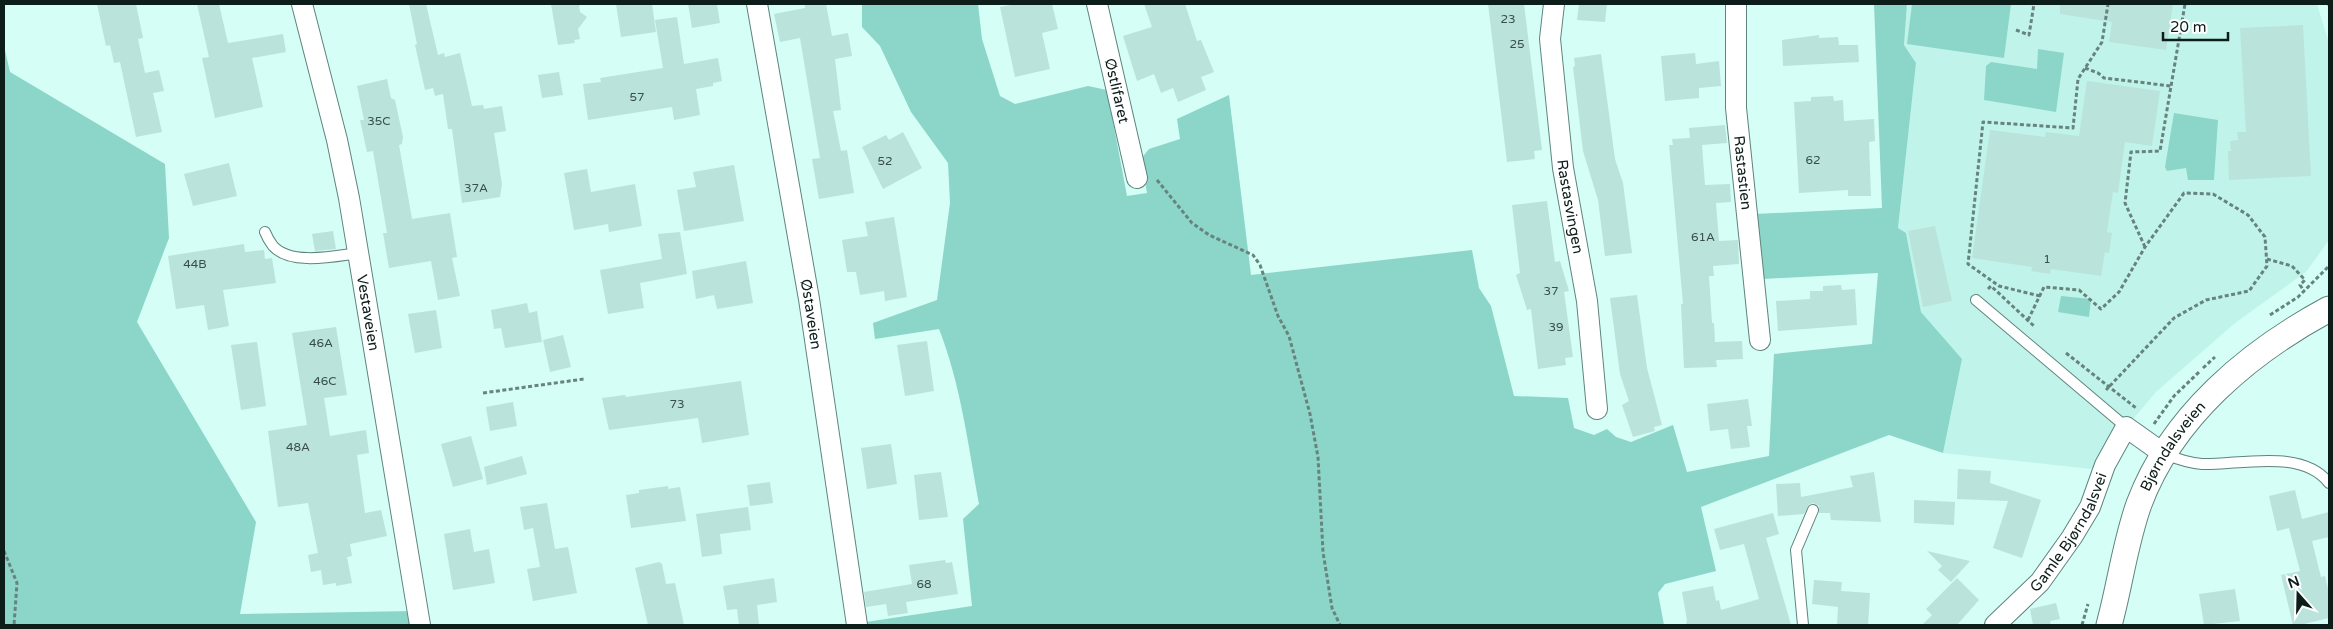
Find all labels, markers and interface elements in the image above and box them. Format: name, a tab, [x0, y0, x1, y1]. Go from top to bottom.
scale bar	[2163, 10, 2228, 42]
house number: 23	[1500, 12, 1516, 26]
text: 20 m	[2170, 18, 2207, 36]
house number: 25	[1509, 37, 1525, 51]
street label: Østlifaret	[1101, 56, 1133, 125]
house number: 57	[629, 90, 645, 104]
house number: 35C	[367, 114, 391, 128]
street label: Rastastien	[1730, 135, 1755, 211]
house number: 62	[1805, 153, 1821, 167]
house number: 52	[877, 154, 893, 168]
street label: Rastasvingen	[1553, 158, 1587, 255]
house number: 37A	[464, 181, 488, 195]
house number: 61A	[1691, 230, 1715, 244]
house number: 1	[2043, 252, 2051, 266]
house number: 44B	[183, 257, 207, 271]
street label: Vestaveien	[353, 273, 383, 352]
street label: Østaveien	[797, 278, 825, 351]
house number: 37	[1543, 284, 1559, 298]
house number: 39	[1548, 320, 1564, 334]
house number: 46A	[309, 336, 333, 350]
house number: 46C	[313, 374, 337, 388]
house number: 73	[669, 397, 685, 411]
street label: Bjørndalsveien	[2136, 398, 2209, 494]
house number: 48A	[286, 440, 310, 454]
street label: Gamle Bjørndalsvei	[2026, 470, 2111, 596]
north arrow	[2273, 569, 2323, 619]
text: N	[2286, 572, 2302, 592]
house number: 68	[916, 577, 932, 591]

